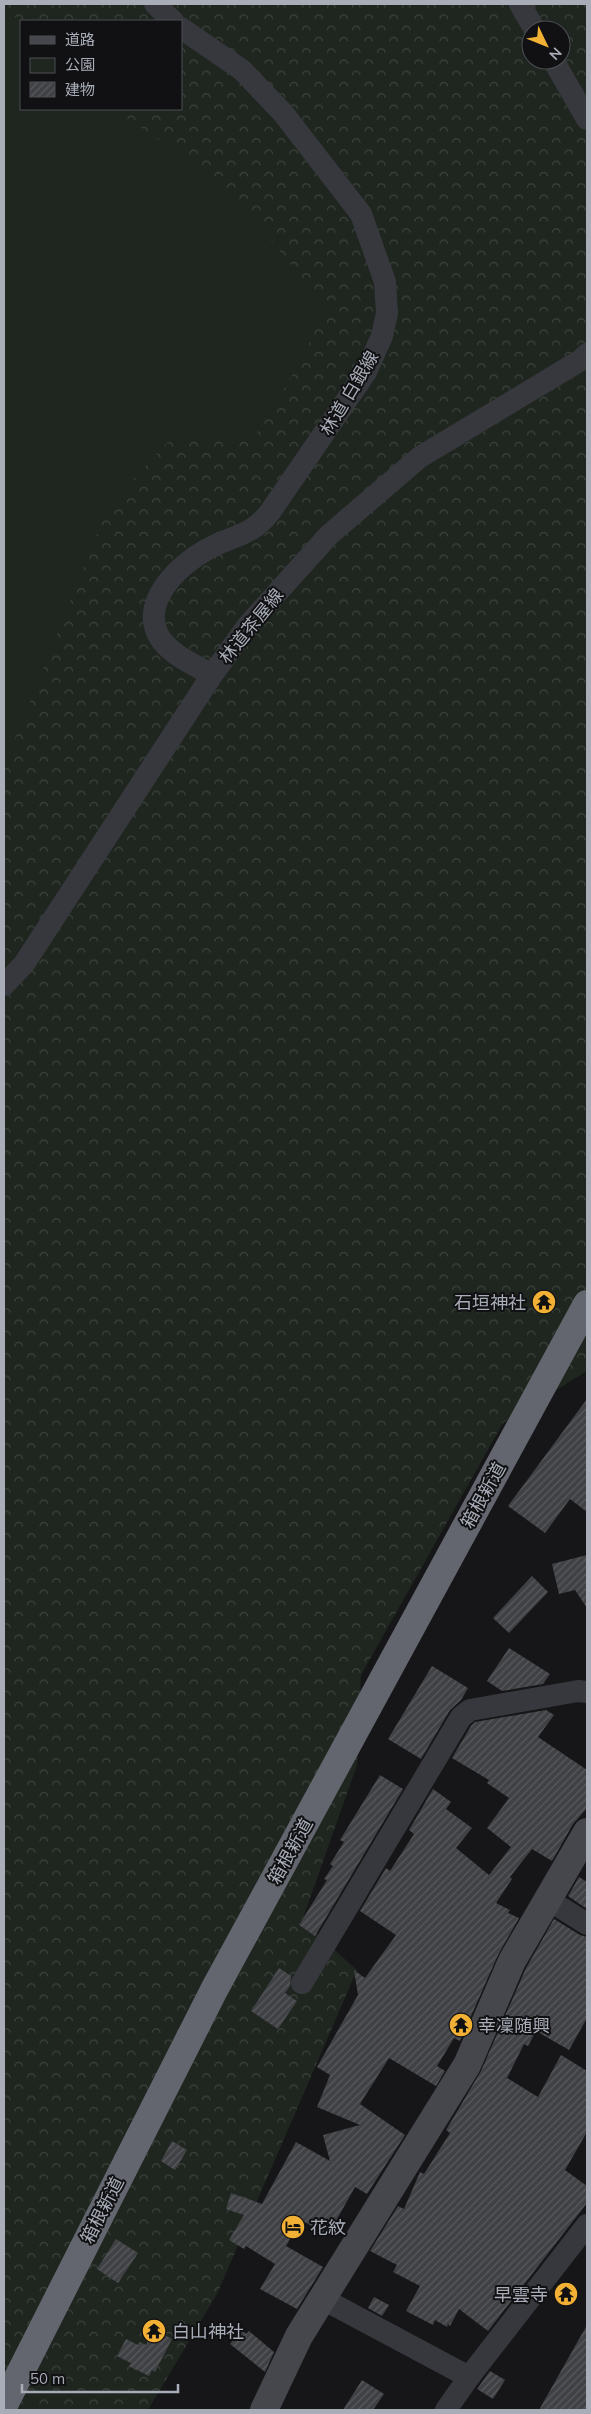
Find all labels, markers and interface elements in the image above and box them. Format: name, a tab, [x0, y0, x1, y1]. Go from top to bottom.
legend	[20, 20, 182, 110]
north arrow	[521, 20, 571, 70]
text: 道路	[65, 30, 95, 49]
text: N	[545, 44, 566, 64]
text: 公園	[65, 55, 95, 74]
text: 建物	[65, 80, 95, 99]
street label: 林道 白銀線	[315, 346, 383, 440]
street label: 林道茶屋線	[214, 584, 288, 668]
temple icon: 石垣神社	[531, 1289, 557, 1315]
place label: 石垣神社	[454, 1291, 526, 1314]
street label: 箱根新道	[455, 1458, 511, 1532]
street label: 箱根新道	[262, 1814, 318, 1888]
temple icon: 幸凜随興	[448, 2012, 474, 2038]
place label: 幸凜随興	[478, 2014, 550, 2037]
street label: 箱根新道	[75, 2173, 129, 2247]
hotel icon: 花紋	[280, 2214, 306, 2240]
place label: 花紋	[310, 2216, 346, 2239]
temple icon: 早雲寺	[553, 2281, 579, 2307]
place label: 早雲寺	[494, 2283, 548, 2306]
temple icon: 白山神社	[141, 2318, 167, 2344]
place label: 白山神社	[172, 2320, 244, 2343]
scale bar	[22, 2362, 179, 2394]
text: 50 m	[30, 2369, 65, 2388]

